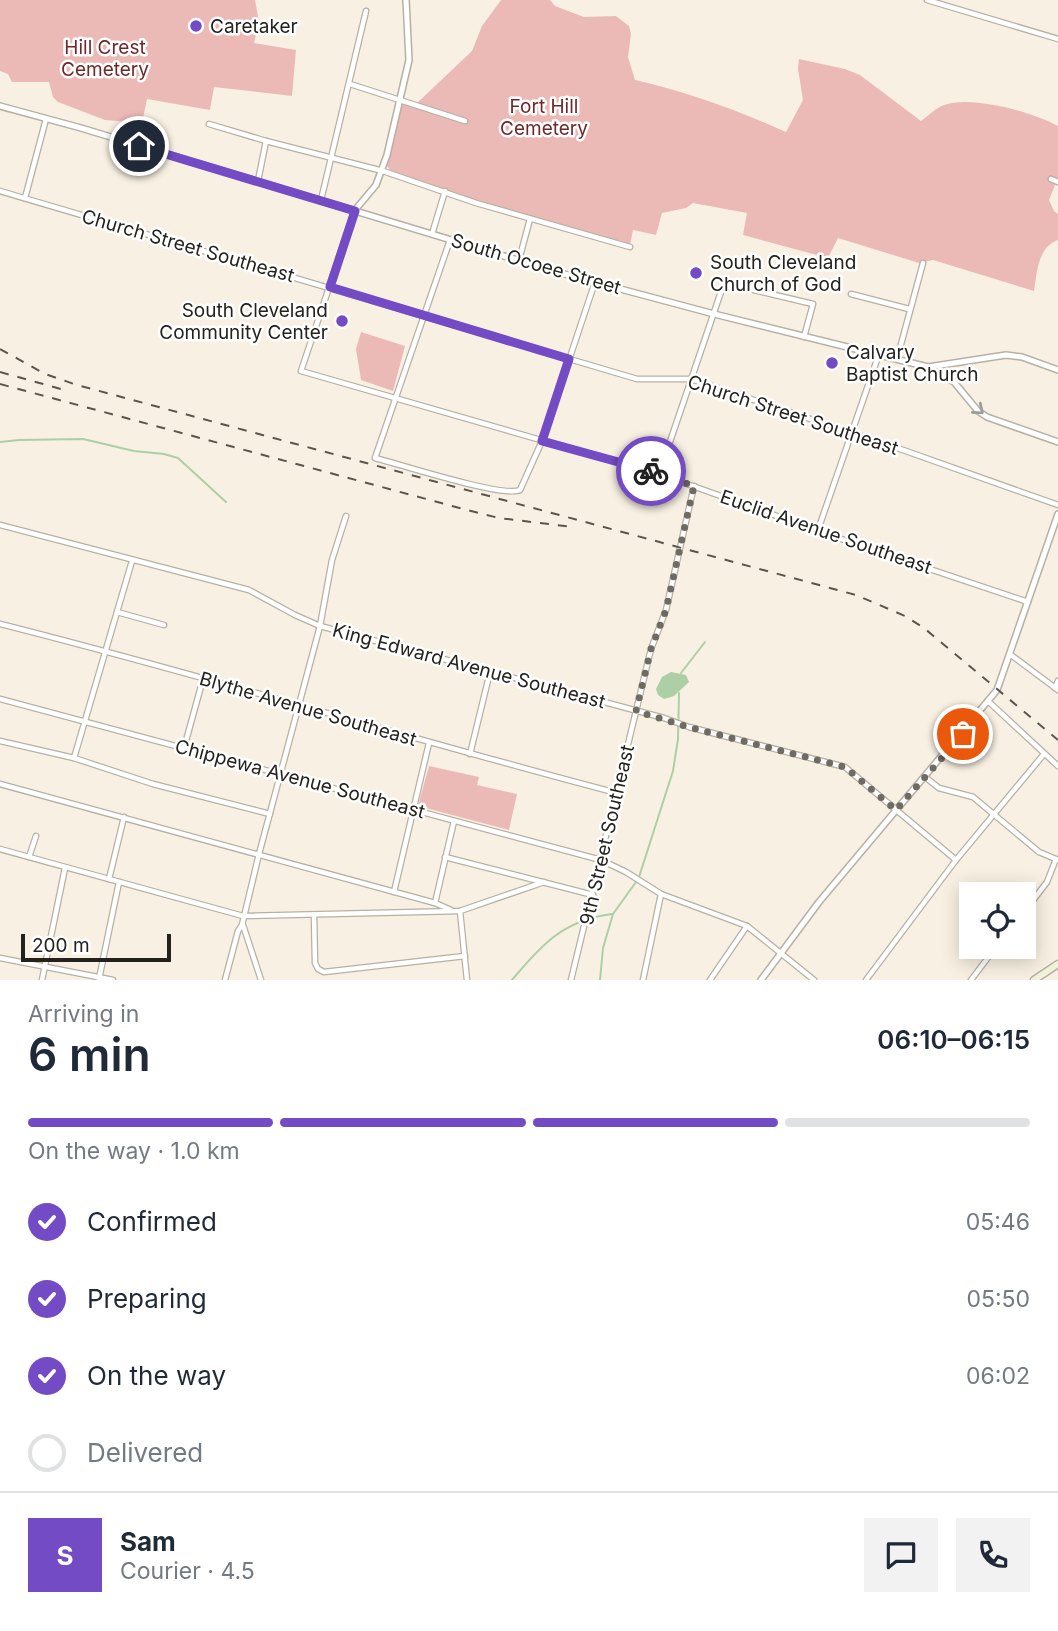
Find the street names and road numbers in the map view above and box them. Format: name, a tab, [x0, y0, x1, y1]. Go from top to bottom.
street label: Church Street Southeast	[79, 205, 297, 287]
street label: South Ocoee Street	[448, 229, 624, 299]
street label: Church Street Southeast	[685, 370, 901, 460]
street label: Euclid Avenue Southeast	[717, 485, 935, 579]
street label: King Edward Avenue Southeast	[330, 618, 608, 714]
street label: Blythe Avenue Southeast	[197, 667, 419, 751]
street label: Chippewa Avenue Southeast	[173, 735, 427, 823]
street label: 9th Street Southeast	[575, 743, 639, 927]

